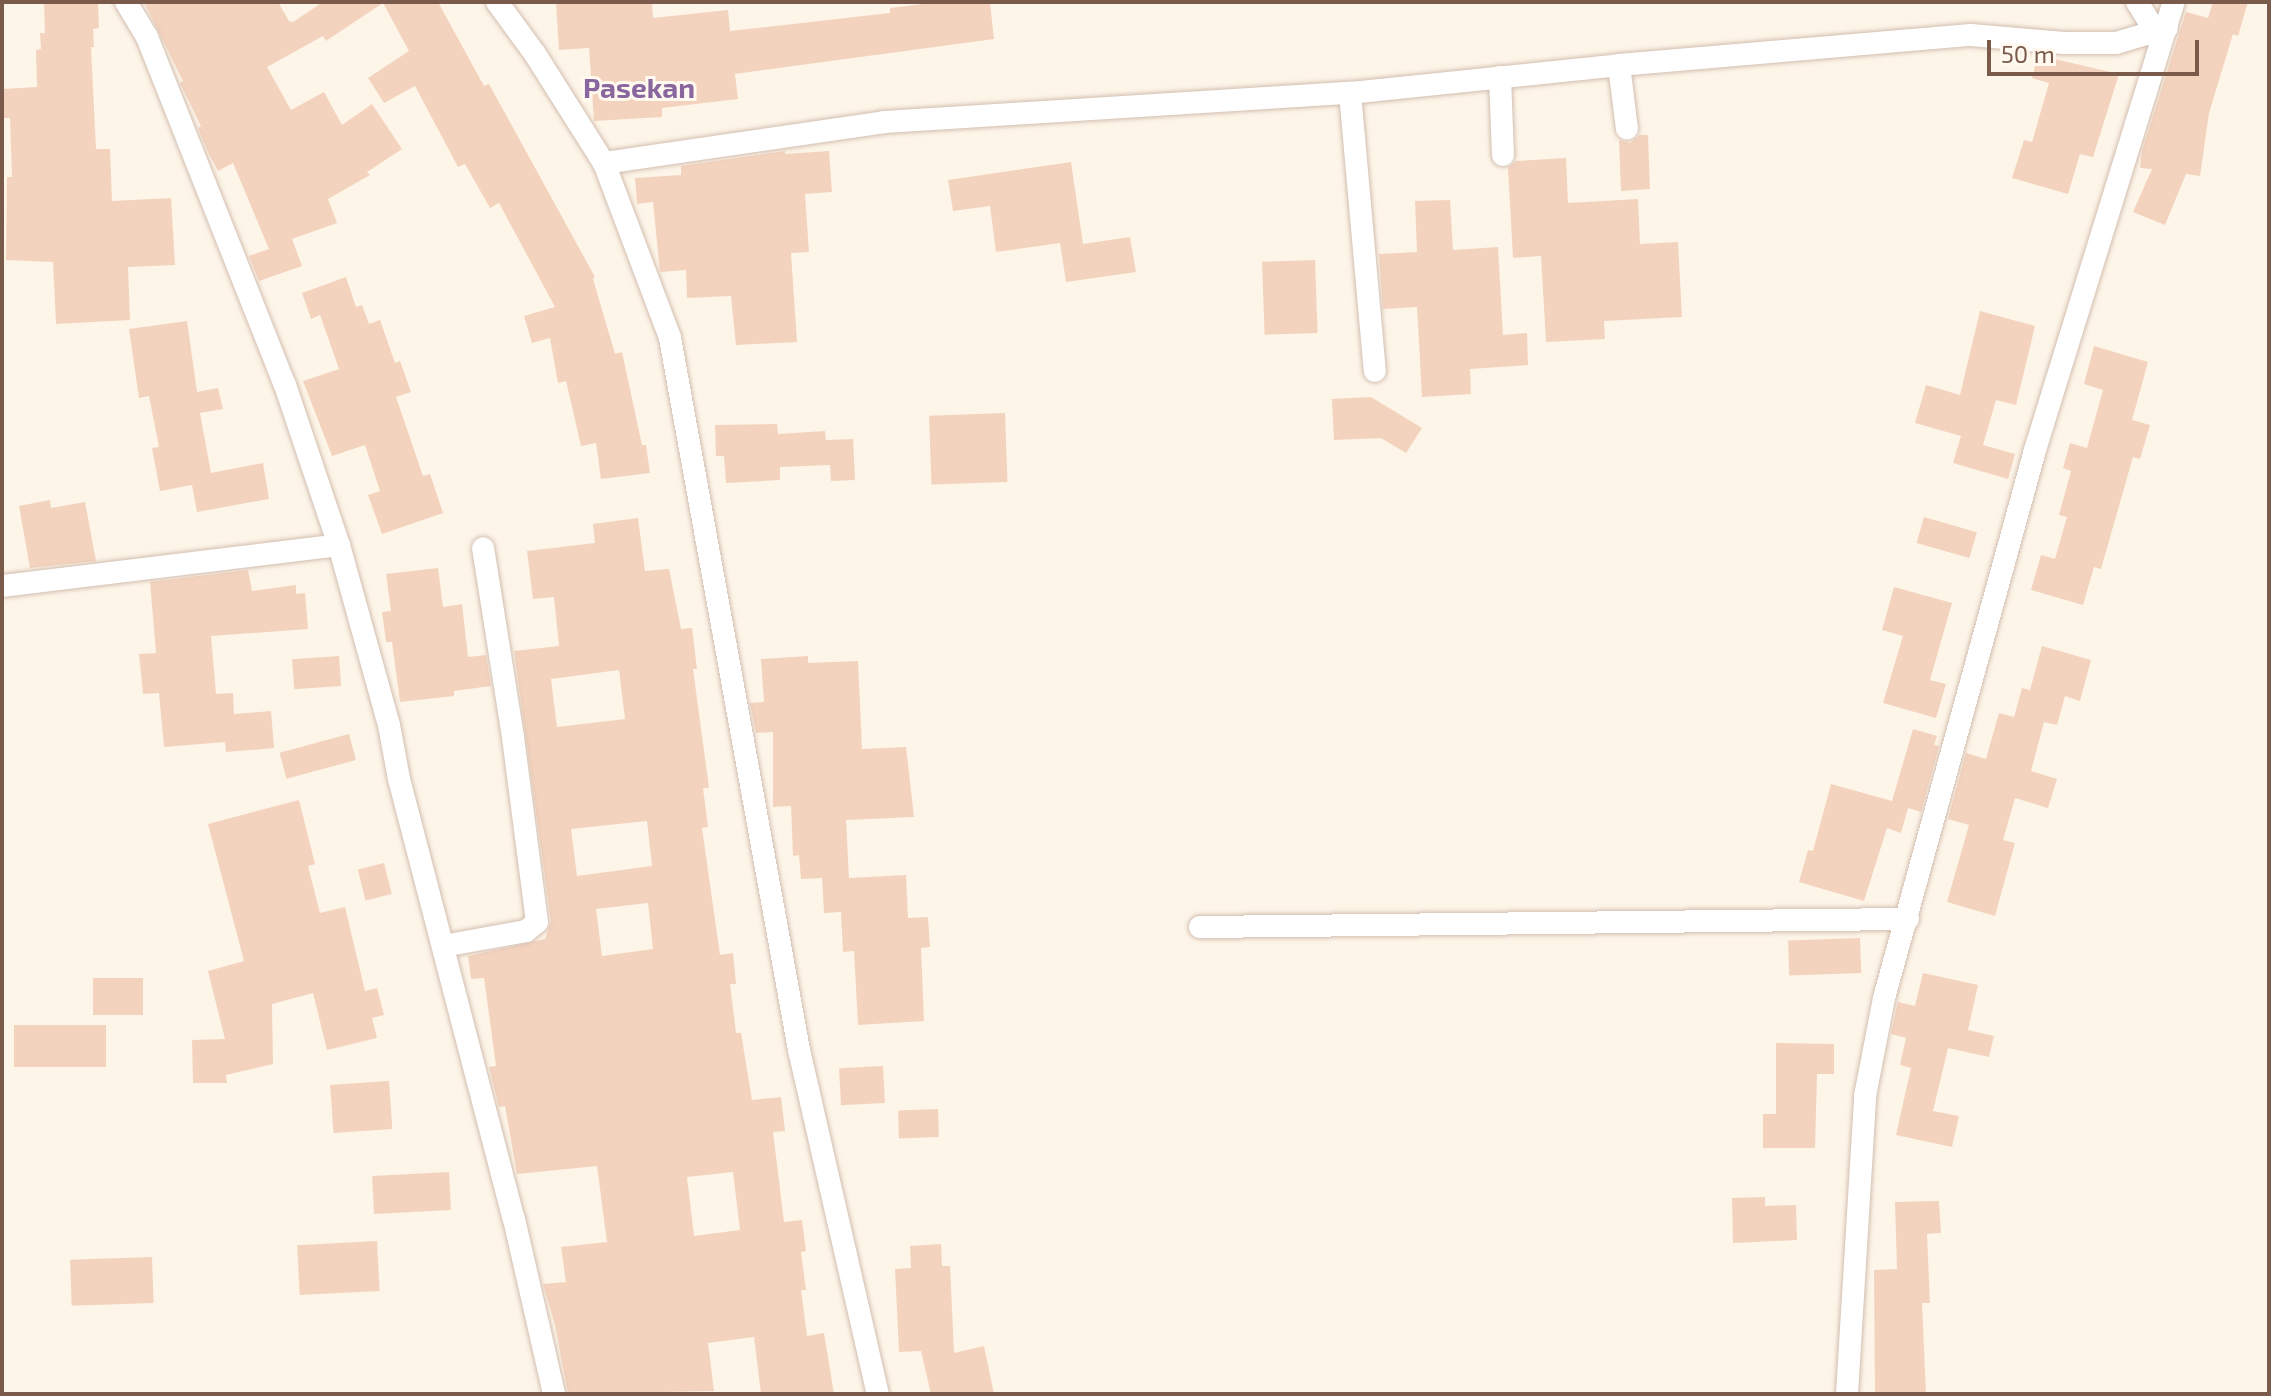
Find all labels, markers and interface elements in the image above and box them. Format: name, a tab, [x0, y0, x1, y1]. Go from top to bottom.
scale bar	[1991, 24, 2203, 74]
text: 50 m	[2001, 39, 2055, 68]
district label: Pasekan	[583, 70, 695, 104]

